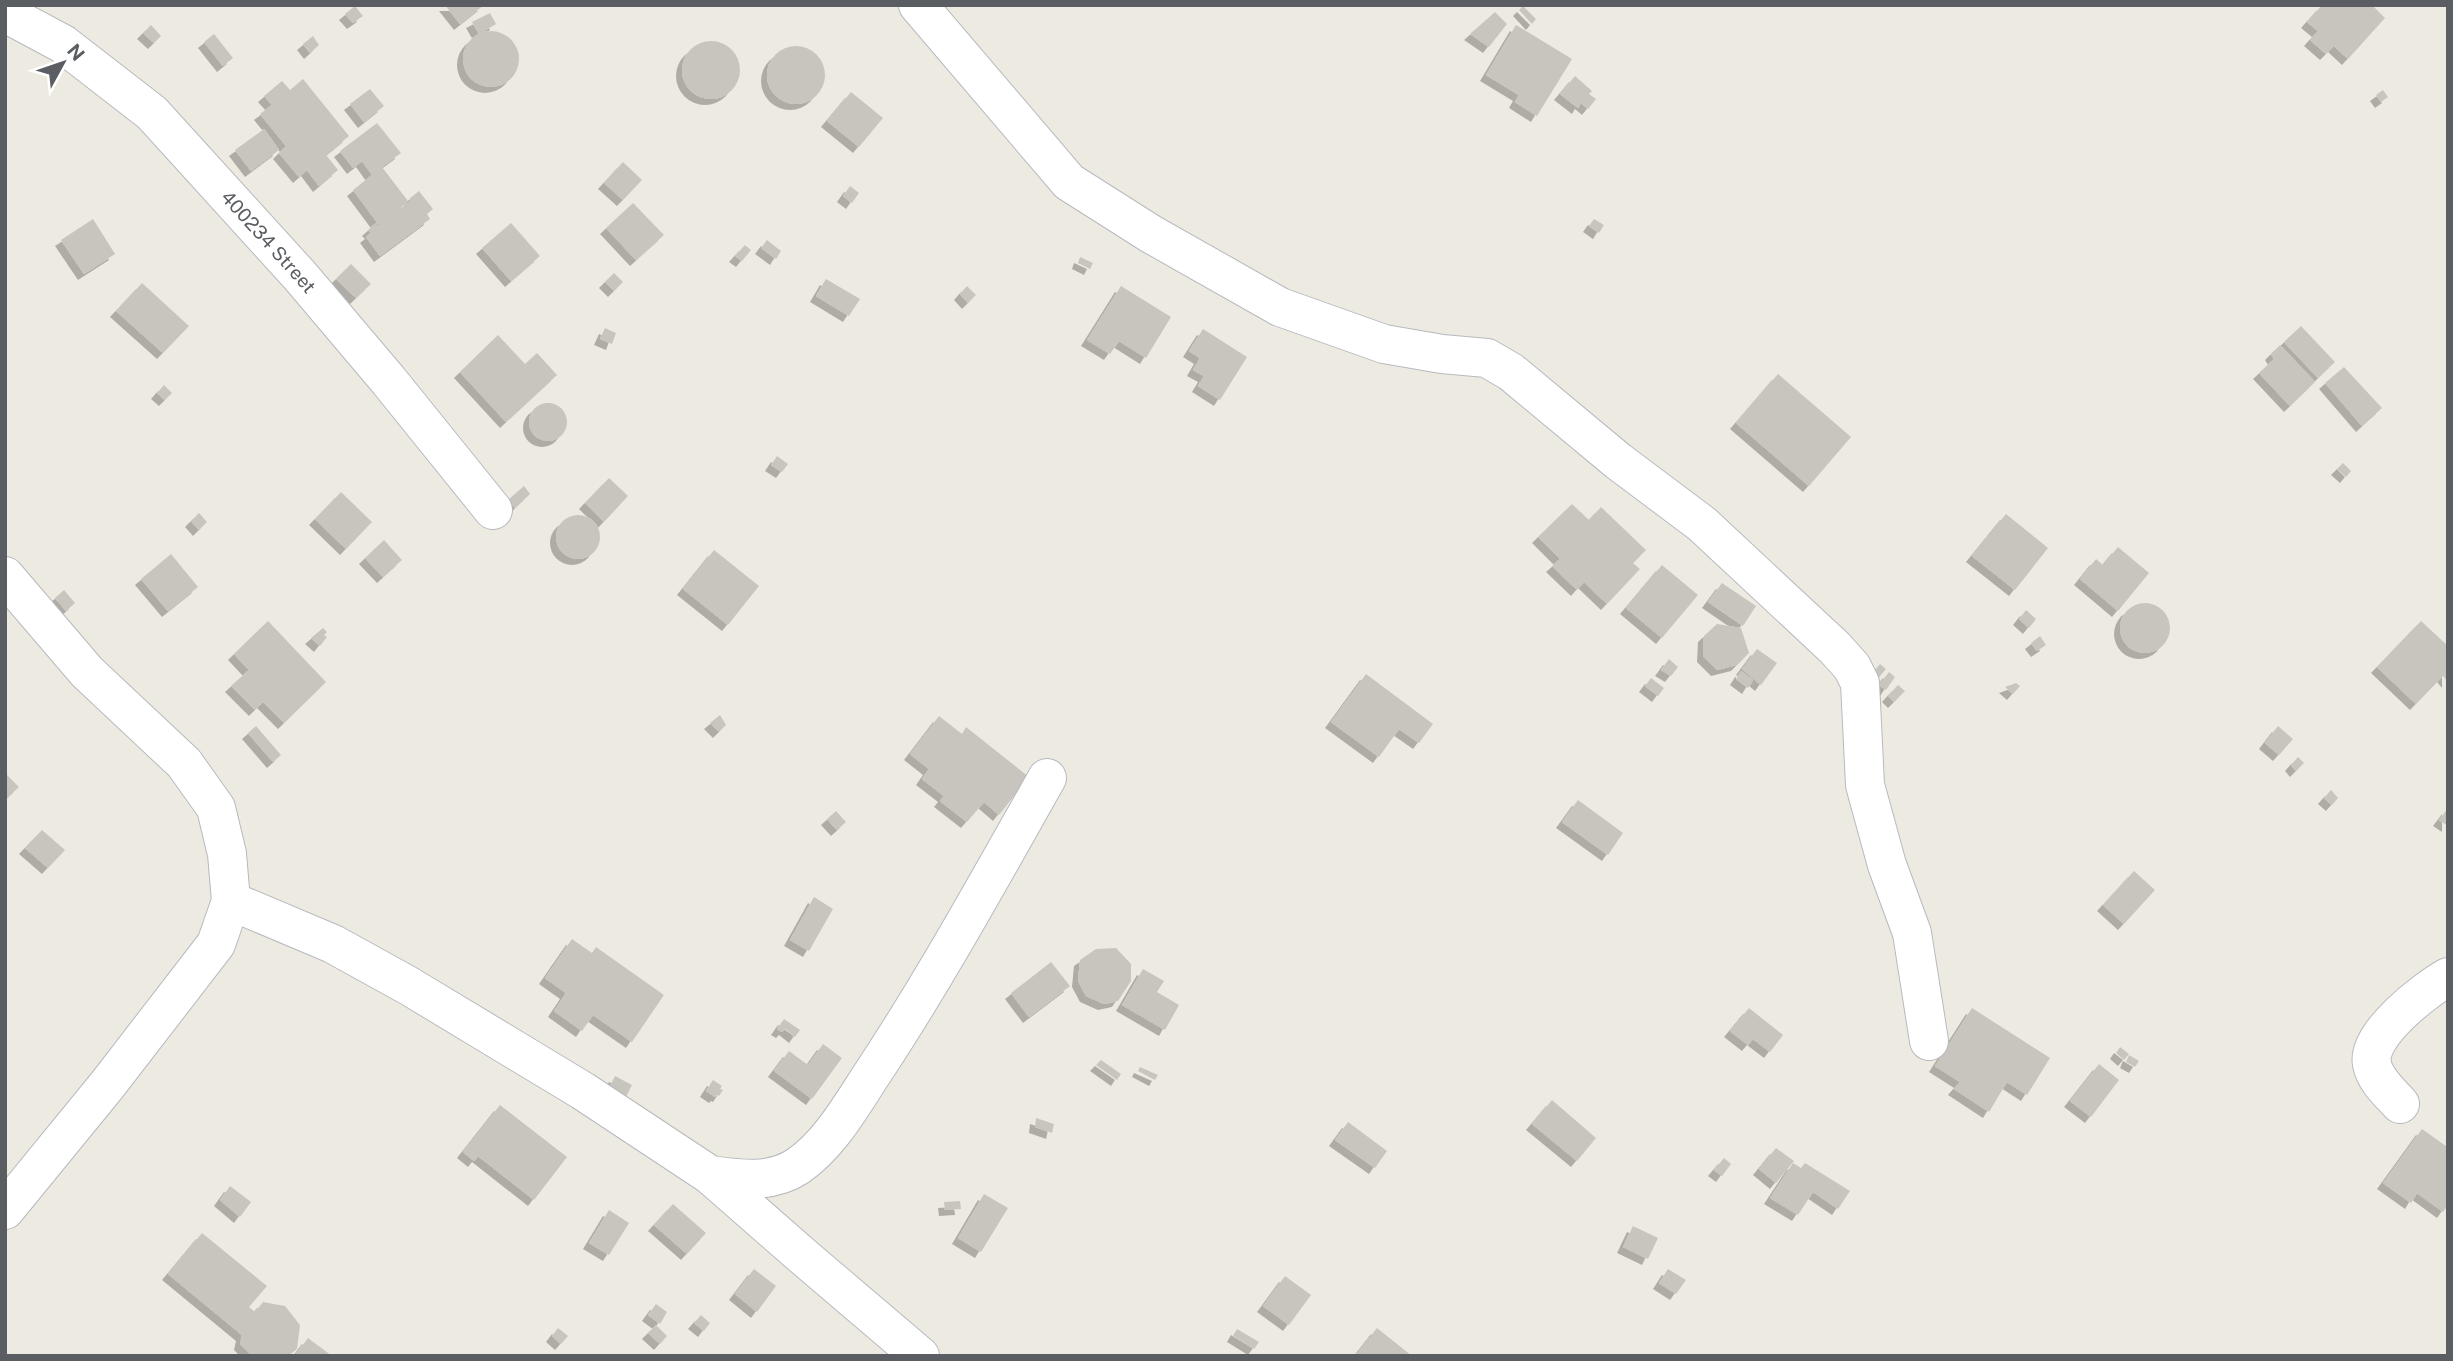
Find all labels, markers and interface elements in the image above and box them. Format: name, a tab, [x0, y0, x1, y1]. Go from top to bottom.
north arrow	[28, 28, 98, 98]
text: N	[63, 39, 89, 65]
street label: 400234 Street	[217, 186, 321, 297]

